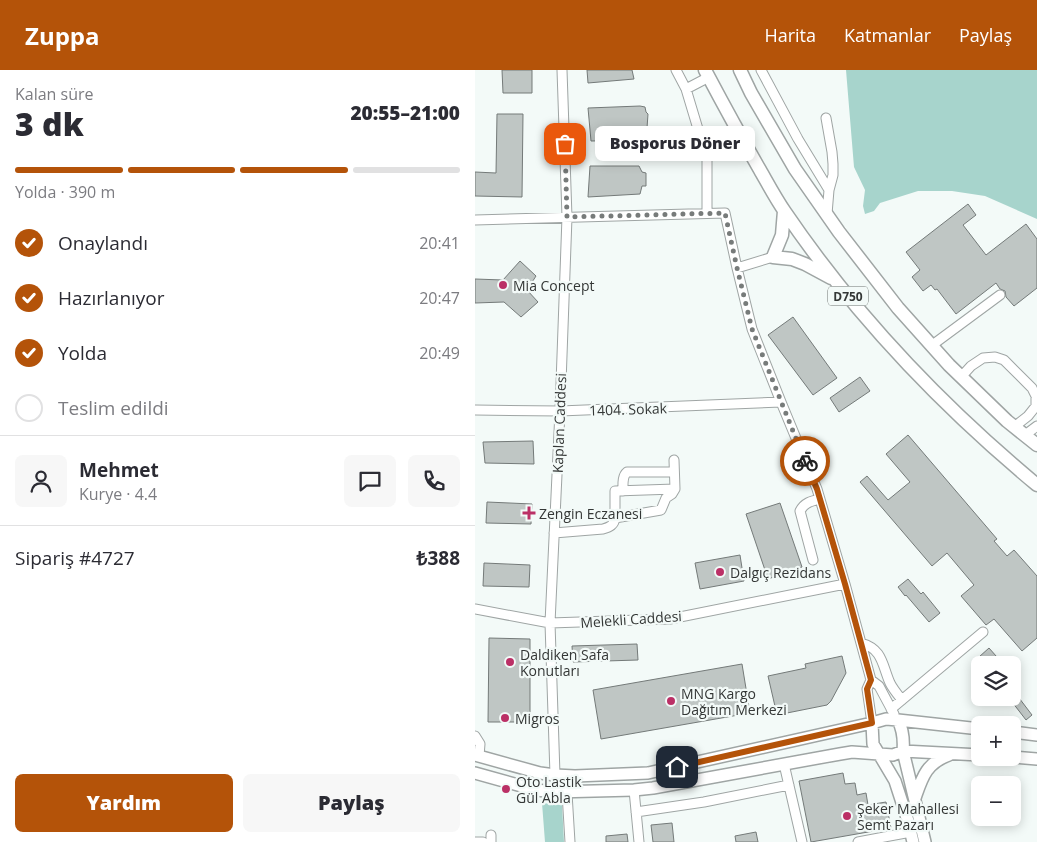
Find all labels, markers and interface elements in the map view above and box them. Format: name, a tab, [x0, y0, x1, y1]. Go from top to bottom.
text: Zuppa	[25, 19, 100, 52]
text: Harita	[764, 23, 816, 47]
text: Katmanlar	[844, 23, 931, 47]
text: Paylaş	[959, 23, 1012, 47]
text: Kalan süre	[15, 83, 94, 105]
text: 20:55–21:00	[350, 100, 460, 126]
text: 3 dk	[15, 102, 84, 145]
pin	[544, 123, 586, 165]
callout: Bosporus Döner	[595, 126, 755, 162]
icon: bag	[551, 130, 579, 158]
text: Bosporus Döner	[610, 132, 740, 154]
text: Yolda · 390 m	[15, 181, 115, 203]
icon: check	[15, 229, 43, 257]
text: Onaylandı	[58, 230, 148, 256]
text: 20:41	[419, 232, 460, 254]
place label: Mia Concept	[513, 276, 595, 295]
marker: Mia Concept	[497, 279, 509, 291]
icon: check	[15, 284, 43, 312]
text: Hazırlanıyor	[58, 285, 165, 311]
text: 20:47	[419, 287, 460, 309]
road number: D750	[828, 287, 868, 306]
icon: check	[15, 339, 43, 367]
text: Yolda	[58, 340, 107, 366]
text: 20:49	[419, 342, 460, 364]
street label: Kaplan Caddesi	[548, 373, 570, 473]
text: Teslim edildi	[58, 395, 169, 421]
street label: 1404. Sokak	[589, 398, 668, 420]
courier	[780, 436, 830, 486]
icon: bike	[791, 447, 819, 475]
button: person	[15, 455, 67, 507]
button: chat	[344, 455, 396, 507]
button: phone	[408, 455, 460, 507]
text: Mehmet	[79, 457, 159, 483]
text: Kurye · 4.4	[79, 483, 157, 505]
place label: Zengin Eczanesi	[539, 504, 642, 523]
marker: Zengin Eczanesi	[523, 507, 535, 519]
text: Sipariş #4727	[15, 545, 135, 571]
text: ₺388	[417, 545, 460, 571]
place label: Dalgıç Rezidans	[730, 563, 831, 582]
marker: Dalgıç Rezidans	[714, 566, 726, 578]
street label: Melekli Caddesi	[580, 606, 682, 632]
place label: Daldiken Safa Konutları	[520, 645, 609, 680]
marker: Daldiken Safa Konutları	[504, 656, 516, 668]
map controls	[971, 656, 1021, 826]
button: layers	[971, 656, 1021, 706]
place label: MNG Kargo Dağıtım Merkezi	[681, 684, 787, 719]
marker: MNG Kargo Dağıtım Merkezi	[665, 695, 677, 707]
place label: Migros	[515, 709, 560, 728]
marker: Migros	[499, 712, 511, 724]
button: +	[971, 716, 1021, 766]
pin	[656, 746, 698, 788]
icon: home	[663, 753, 691, 781]
place label: Oto Lastik Gül Abla	[516, 772, 582, 807]
button: Yardım	[15, 774, 233, 832]
button: Paylaş	[243, 774, 460, 832]
button: −	[971, 776, 1021, 826]
marker: Oto Lastik Gül Abla	[500, 783, 512, 795]
place label: Şeker Mahallesi Semt Pazarı	[857, 799, 959, 834]
marker: Şeker Mahallesi Semt Pazarı	[841, 810, 853, 822]

